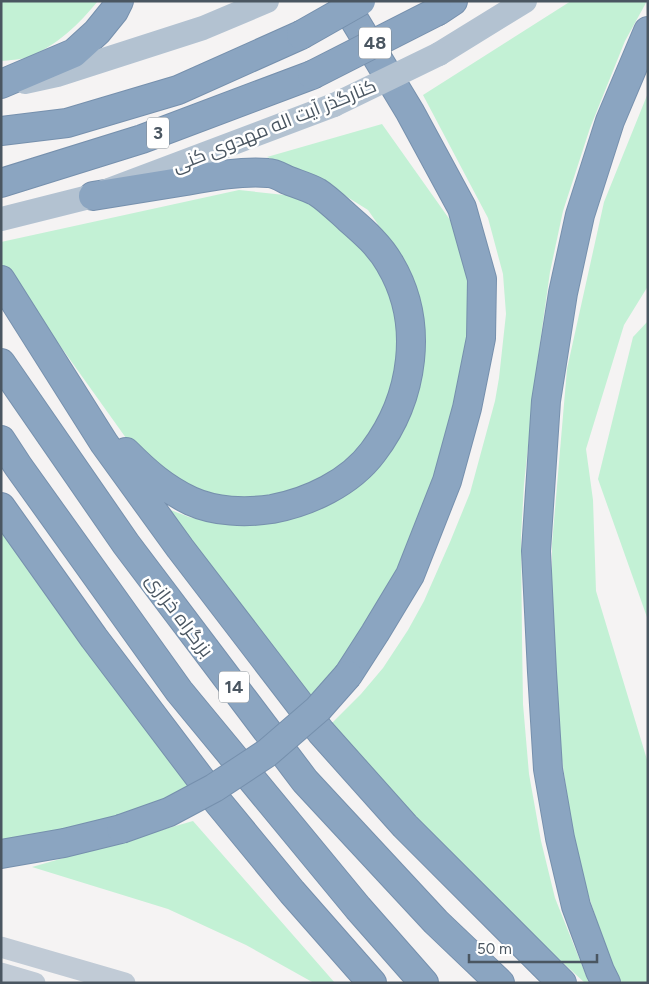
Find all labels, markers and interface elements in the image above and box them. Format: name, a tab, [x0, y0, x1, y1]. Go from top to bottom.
road number: 48	[359, 28, 391, 58]
street label: کنارگذر آیت اله مهدوی کنی	[169, 74, 380, 177]
road number: 3	[147, 118, 169, 148]
street label: بزرگراه خرازی	[141, 569, 218, 662]
road number: 14	[219, 672, 249, 702]
scale bar	[469, 932, 596, 964]
text: 50 m	[477, 940, 512, 958]

